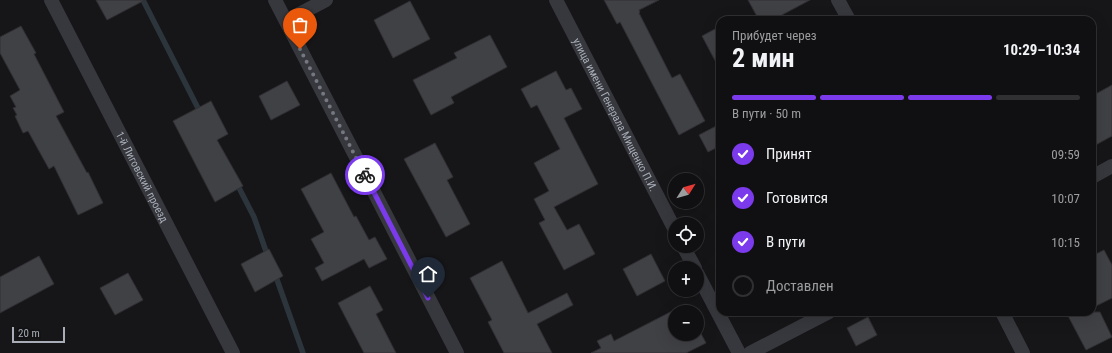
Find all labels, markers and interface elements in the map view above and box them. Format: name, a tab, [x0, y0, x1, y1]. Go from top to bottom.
pin	[283, 8, 317, 49]
icon: bag	[289, 14, 311, 36]
text: Прибудет через	[732, 28, 817, 43]
street label: улица имени Генерала Мищенко П.И.	[570, 36, 660, 194]
text: 10:29–10:34	[1003, 41, 1080, 59]
text: 2 мин	[732, 43, 794, 73]
text: В пути · 50 m	[732, 106, 801, 121]
street label: 1-й Лиговский проезд	[113, 129, 171, 225]
icon: check	[732, 143, 754, 165]
text: Принят	[766, 145, 812, 163]
text: 09:59	[1051, 147, 1080, 162]
courier	[345, 155, 385, 195]
icon: bike	[354, 164, 376, 186]
north arrow	[668, 173, 704, 209]
map controls	[668, 173, 704, 341]
icon: check	[732, 187, 754, 209]
text: Готовится	[766, 189, 828, 207]
text: 10:07	[1051, 191, 1080, 206]
button: locate	[668, 217, 704, 253]
icon: check	[732, 231, 754, 253]
text: В пути	[766, 233, 806, 251]
text: 10:15	[1051, 235, 1080, 250]
pin	[411, 257, 445, 298]
button: +	[668, 261, 704, 297]
icon: home	[417, 263, 439, 285]
text: Доставлен	[766, 277, 834, 295]
button: −	[668, 305, 704, 341]
scale bar	[12, 325, 65, 344]
text: 20 m	[18, 327, 40, 340]

